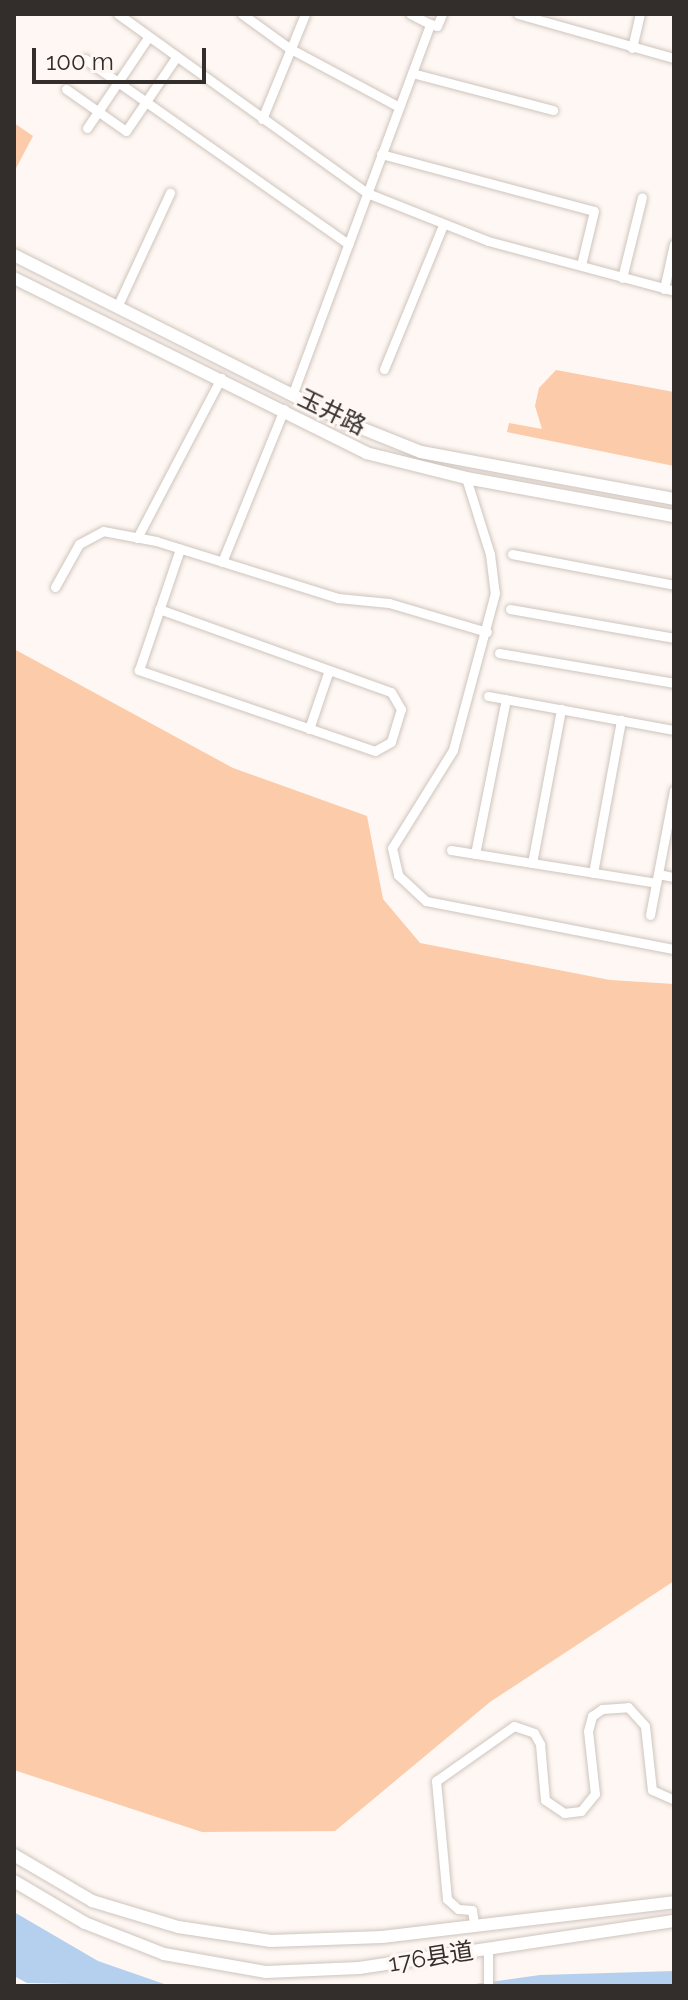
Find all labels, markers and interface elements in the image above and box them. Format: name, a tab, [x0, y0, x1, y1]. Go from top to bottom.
scale bar	[36, 32, 210, 82]
text: 100 m	[46, 47, 114, 76]
street label: 玉井路	[293, 383, 371, 441]
street label: 176县道	[387, 1936, 475, 1978]

